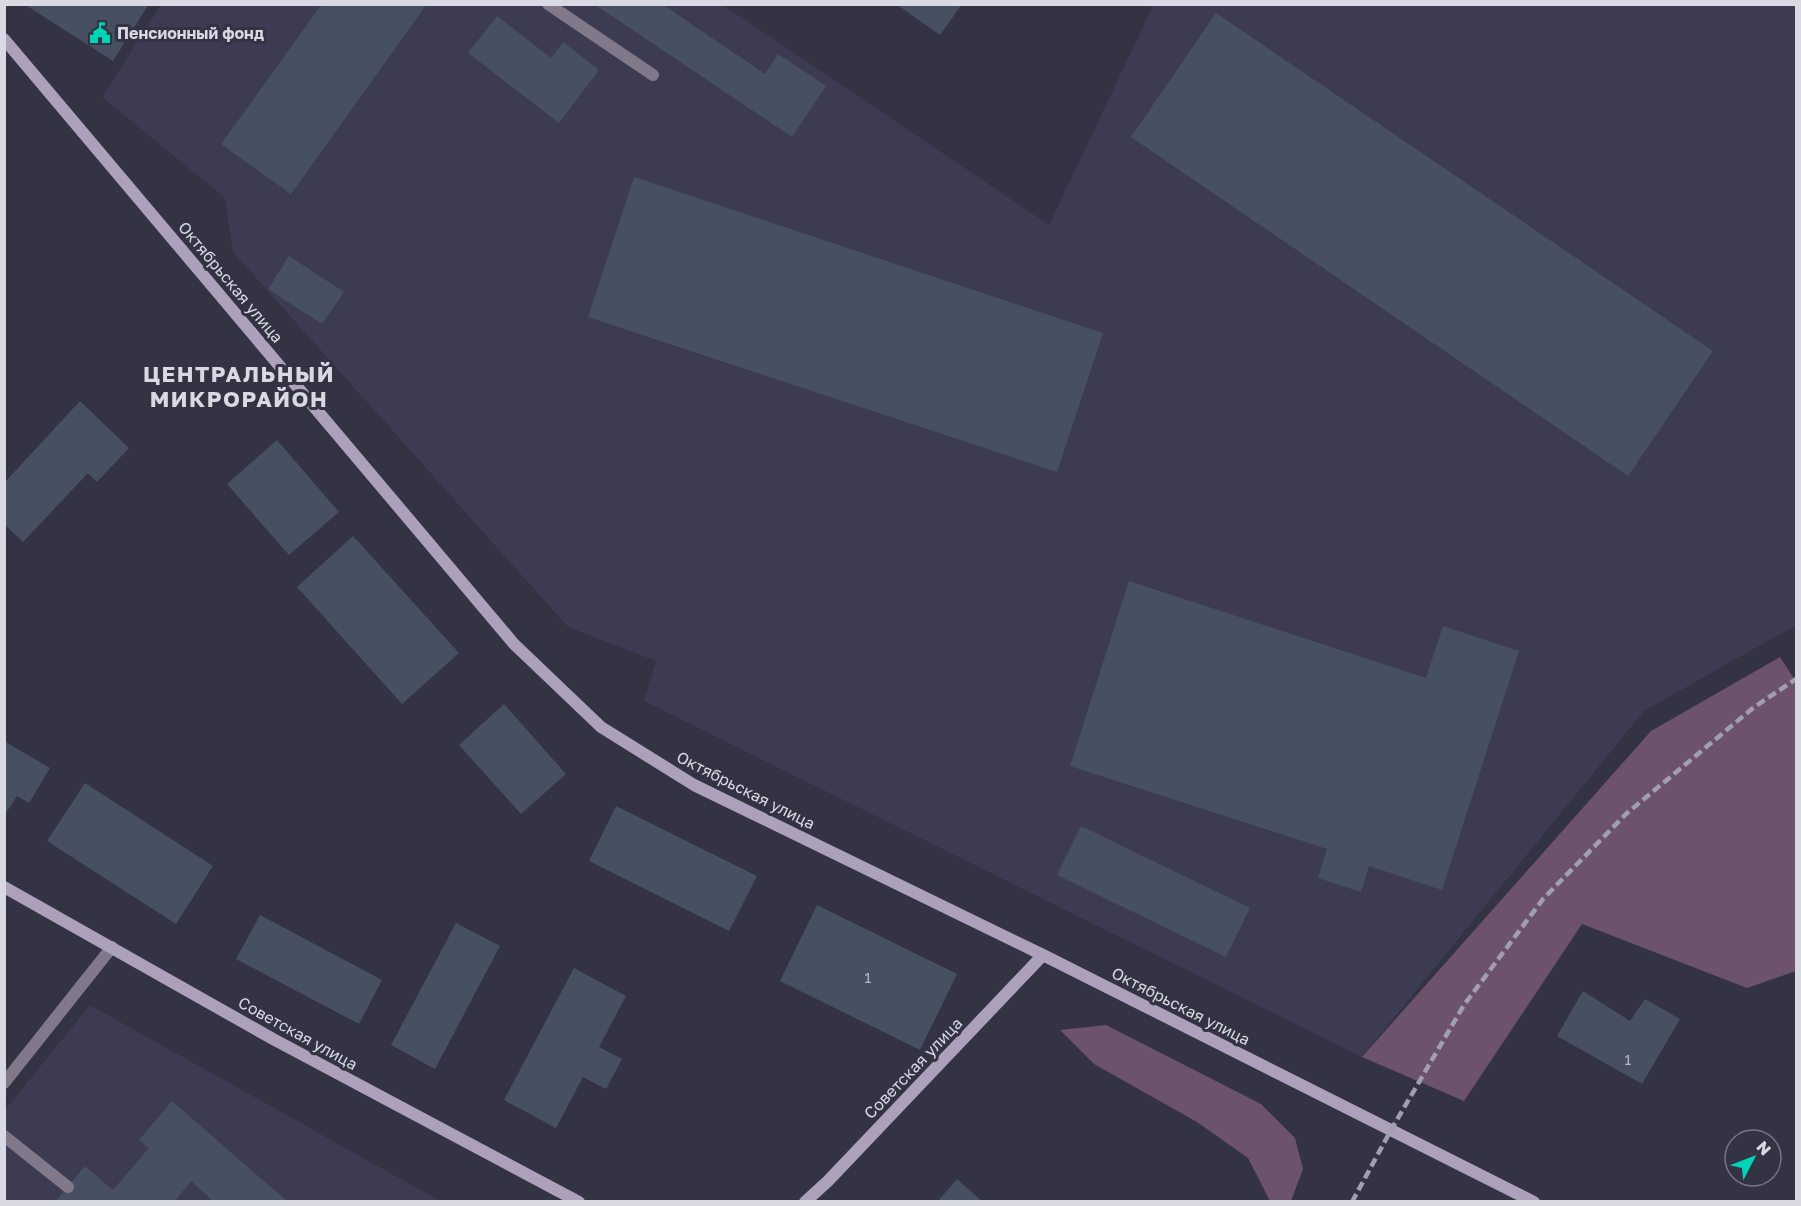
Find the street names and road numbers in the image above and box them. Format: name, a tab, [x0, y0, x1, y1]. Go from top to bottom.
street label: Октябрьская улица	[174, 217, 288, 347]
street label: Октябрьская улица	[673, 746, 819, 834]
street label: Октябрьская улица	[1108, 962, 1254, 1050]
street label: Советская улица	[235, 992, 361, 1074]
street label: Советская улица	[860, 1013, 966, 1123]

